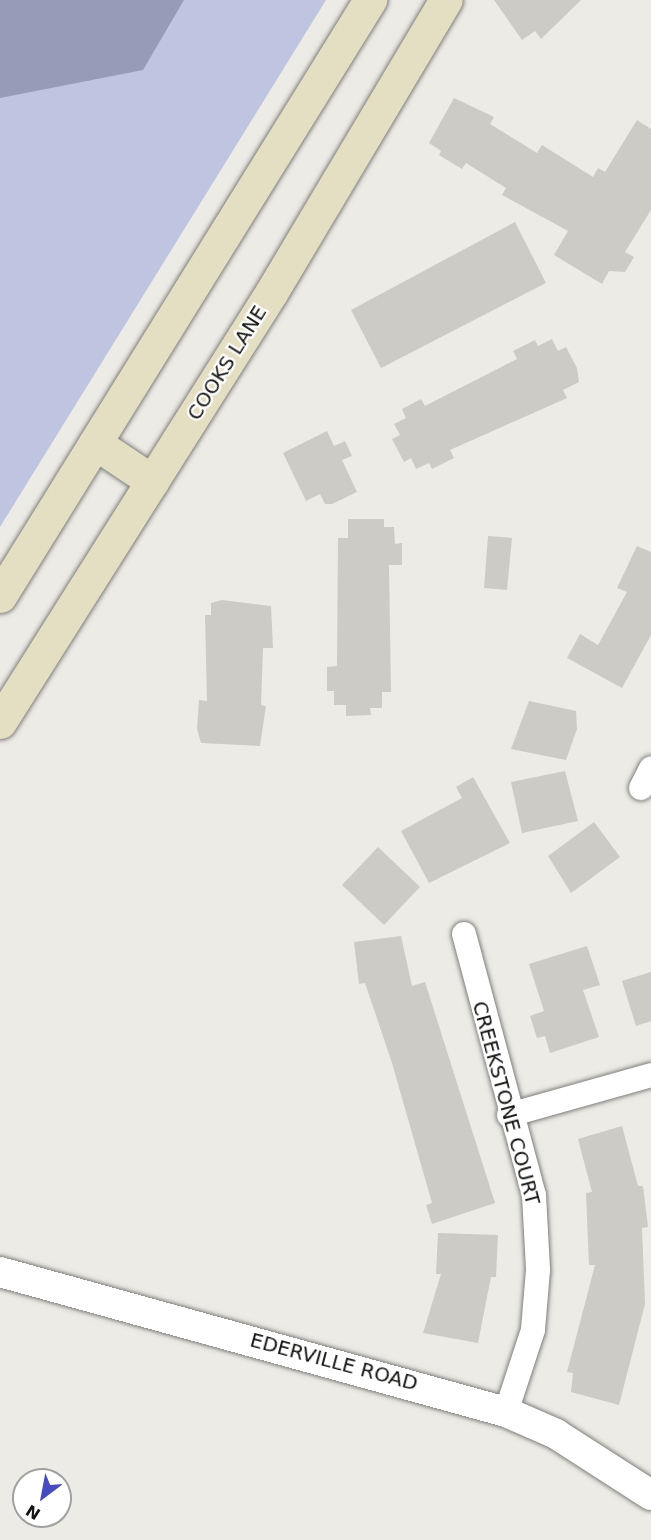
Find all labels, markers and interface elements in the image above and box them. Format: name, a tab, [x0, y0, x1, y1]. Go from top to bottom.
street label: COOKS LANE	[182, 301, 272, 425]
street label: CREEKSTONE COURT	[467, 999, 545, 1207]
street label: EDERVILLE ROAD	[247, 1328, 421, 1396]
north arrow	[12, 1468, 72, 1528]
text: N	[23, 1500, 44, 1524]

